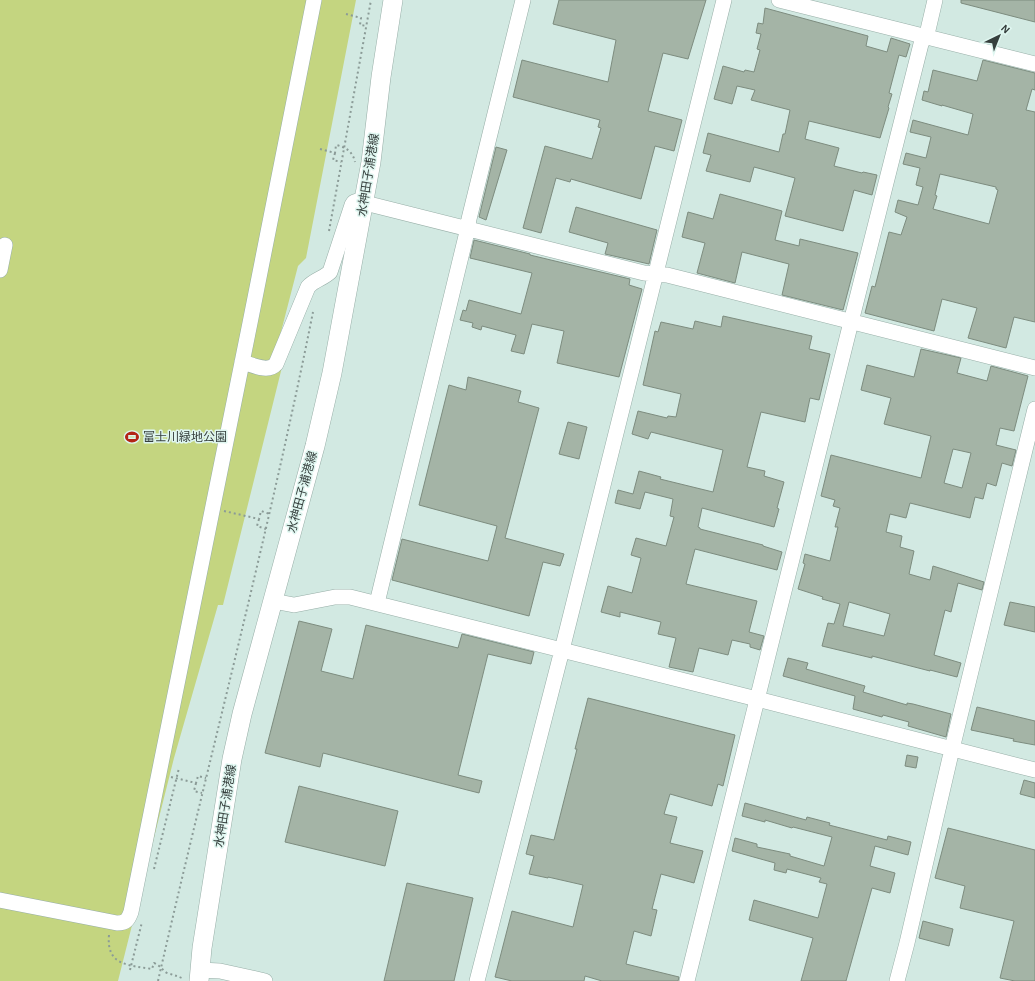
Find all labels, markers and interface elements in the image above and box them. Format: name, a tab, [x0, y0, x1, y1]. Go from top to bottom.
north arrow	[979, 16, 1019, 56]
text: N	[999, 22, 1012, 36]
street label: 水神田子浦港線	[355, 132, 380, 217]
sports icon: 富士川緑地公園	[124, 429, 140, 445]
place label: 富士川緑地公園	[143, 430, 227, 443]
street label: 水神田子浦港線	[284, 450, 319, 534]
street label: 水神田子浦港線	[212, 763, 237, 848]

